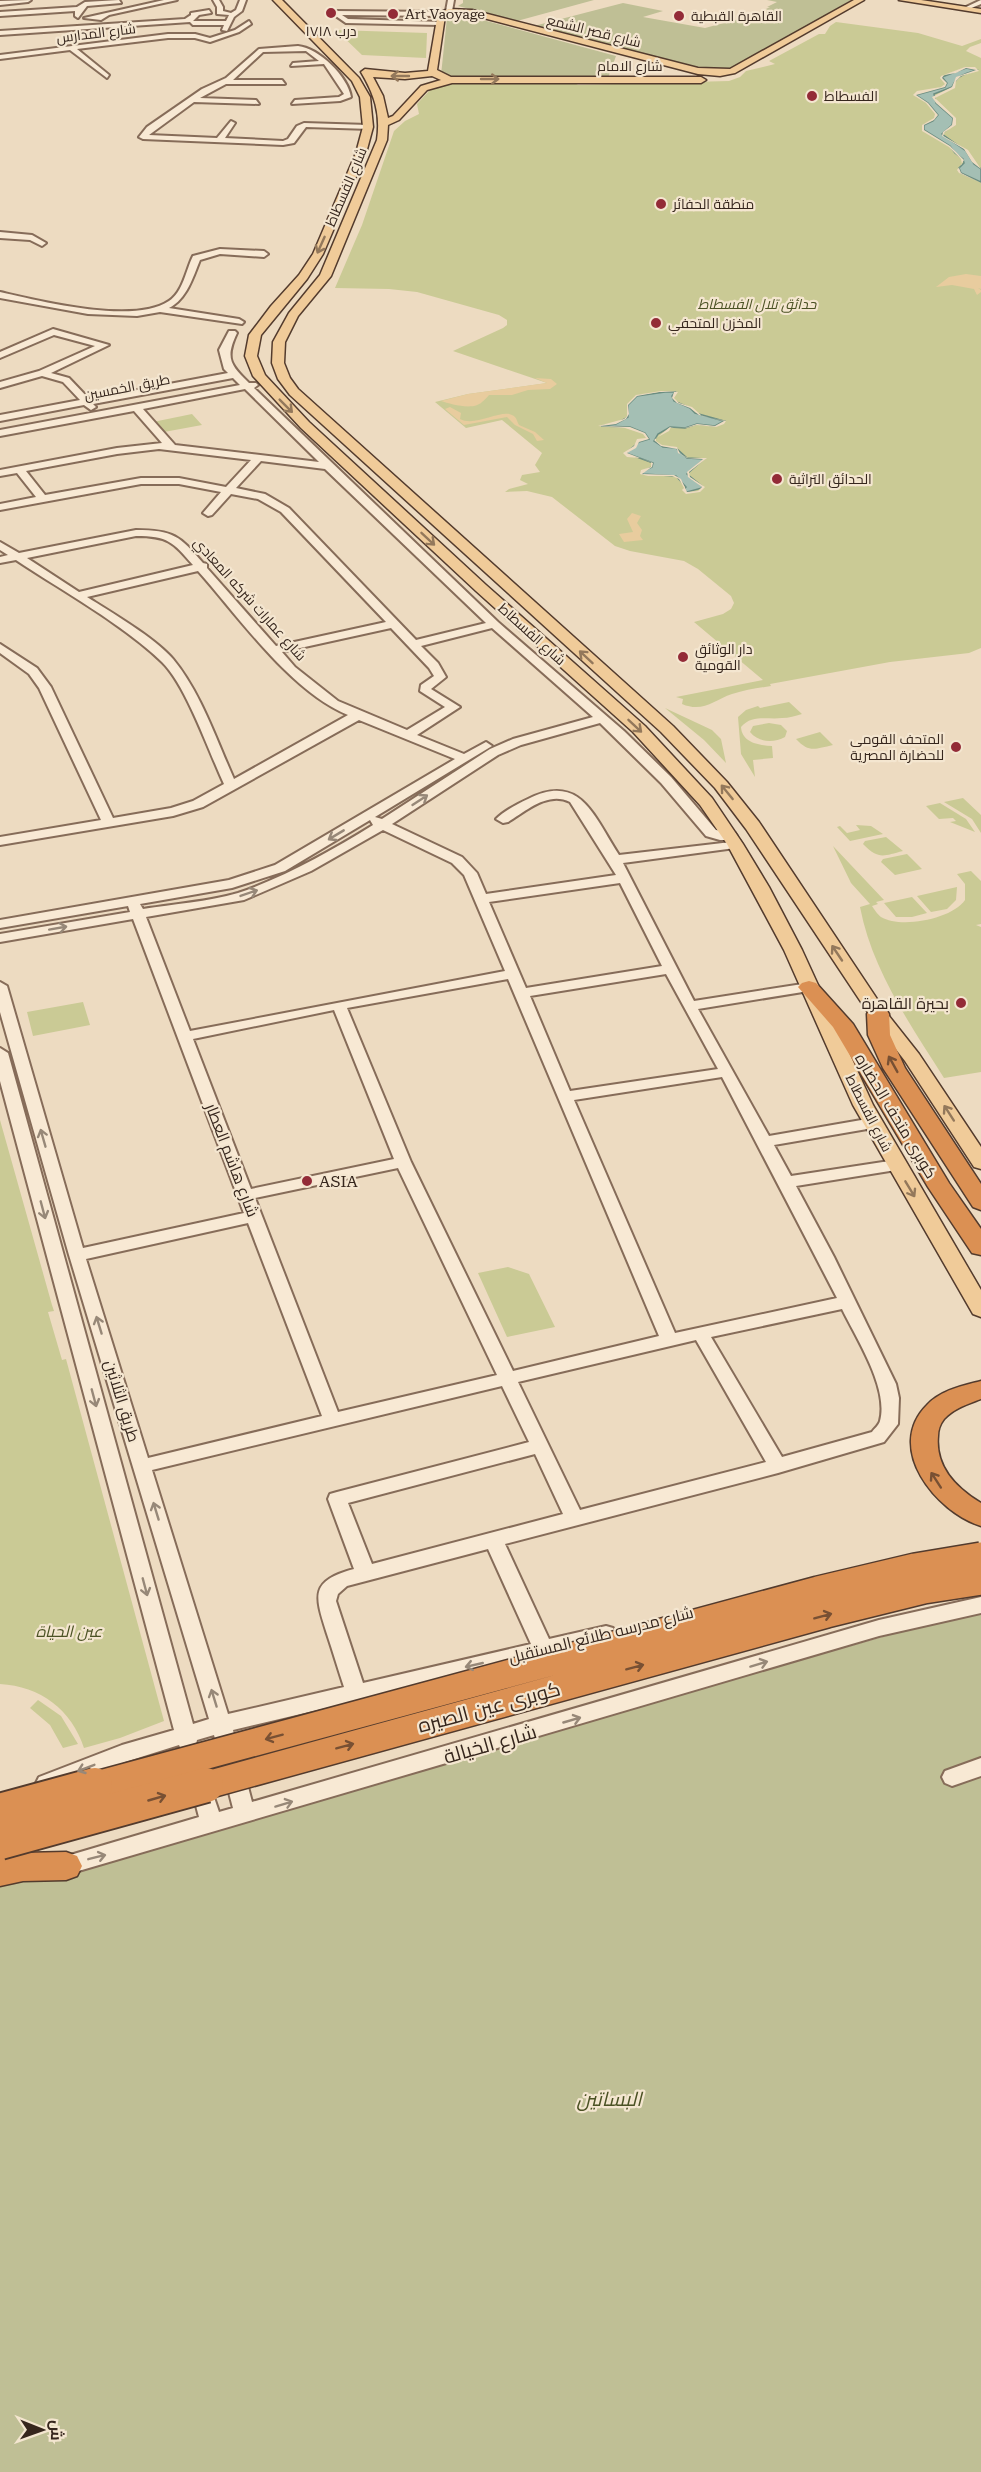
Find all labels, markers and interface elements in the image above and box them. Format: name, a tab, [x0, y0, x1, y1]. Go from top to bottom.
marker: درب ١٧١٨	[324, 6, 338, 20]
place label: Art Vaoyage	[405, 6, 485, 22]
marker: Art Vaoyage	[386, 7, 400, 21]
place label: القاهرة القبطية	[691, 8, 782, 24]
marker: القاهرة القبطية	[672, 9, 686, 23]
street label: شارع قصر الشمع	[545, 12, 643, 51]
street label: شارع المدارس	[56, 20, 137, 47]
place label: درب ١٧١٨	[305, 23, 357, 39]
street label: شارع الامام	[597, 58, 663, 76]
one-way arrow	[390, 70, 410, 82]
one-way arrow	[479, 73, 499, 85]
place label: الفسطاط	[824, 88, 878, 104]
marker: الفسطاط	[805, 89, 819, 103]
street label: شارع الفسطاط	[322, 145, 371, 229]
place label: منطقة الحفائر	[672, 196, 754, 212]
marker: منطقة الحفائر	[654, 197, 668, 211]
one-way arrow	[315, 236, 327, 254]
park label: حدائق تلال الفسطاط	[698, 296, 818, 313]
place label: المخزن المتحفي	[668, 315, 762, 335]
marker: المخزن المتحفي	[649, 316, 663, 330]
street label: طريق الخمسين	[83, 371, 171, 404]
one-way arrow	[278, 398, 293, 413]
place label: الحدائق التراثية	[789, 471, 872, 488]
marker: الحدائق التراثية	[770, 472, 784, 486]
one-way arrow	[420, 532, 435, 546]
street label: شارع عمارات شركه المعادي	[188, 534, 309, 666]
street label: شارع الفسطاط	[495, 600, 569, 669]
place label: دار الوثائق القومية	[695, 641, 753, 673]
one-way arrow	[579, 650, 594, 664]
marker: دار الوثائق القومية	[676, 650, 690, 664]
one-way arrow	[627, 719, 642, 733]
place label: المتحف القومى للحضارة المصرية	[850, 731, 944, 763]
marker: المتحف القومى للحضارة المصرية	[949, 740, 963, 754]
one-way arrow	[720, 784, 733, 800]
one-way arrow	[411, 794, 428, 806]
one-way arrow	[328, 830, 345, 842]
one-way arrow	[240, 887, 258, 898]
one-way arrow	[47, 922, 67, 933]
one-way arrow	[831, 945, 843, 962]
place label: بحيرة القاهرة	[862, 994, 949, 1013]
marker: بحيرة القاهرة	[954, 996, 968, 1010]
street label: كوبرى متحف الحضاره	[850, 1050, 941, 1182]
one-way arrow	[887, 1056, 899, 1073]
street label: شارع الفسطاط	[842, 1072, 895, 1155]
street label: شارع هاشم العطار	[199, 1100, 262, 1220]
one-way arrow	[942, 1105, 954, 1122]
one-way arrow	[37, 1129, 49, 1148]
place label: ASIA	[319, 1172, 358, 1191]
marker: ASIA	[300, 1174, 314, 1188]
one-way arrow	[904, 1180, 916, 1197]
one-way arrow	[38, 1200, 49, 1219]
one-way arrow	[93, 1316, 104, 1335]
street label: طريق الثلاثين	[100, 1358, 143, 1445]
one-way arrow	[89, 1389, 101, 1408]
one-way arrow	[930, 1473, 942, 1489]
one-way arrow	[150, 1502, 161, 1521]
one-way arrow	[140, 1577, 152, 1596]
street label: شارع مدرسه طلائع المستقبل	[507, 1603, 696, 1669]
one-way arrow	[813, 1609, 832, 1621]
park label: عين الحياة	[36, 1622, 103, 1641]
one-way arrow	[749, 1658, 768, 1669]
one-way arrow	[465, 1660, 484, 1672]
one-way arrow	[625, 1661, 644, 1672]
street label: كوبرى عين الصيره	[415, 1676, 563, 1739]
one-way arrow	[207, 1689, 218, 1708]
one-way arrow	[562, 1714, 581, 1725]
street label: شارع الخيالة	[441, 1719, 540, 1771]
one-way arrow	[264, 1731, 283, 1743]
one-way arrow	[335, 1740, 354, 1751]
one-way arrow	[77, 1763, 96, 1774]
one-way arrow	[147, 1791, 166, 1803]
one-way arrow	[274, 1798, 293, 1809]
one-way arrow	[87, 1851, 106, 1863]
park label: البساتين	[576, 2087, 644, 2111]
north arrow	[12, 2400, 72, 2460]
text: ش	[47, 2420, 66, 2441]

